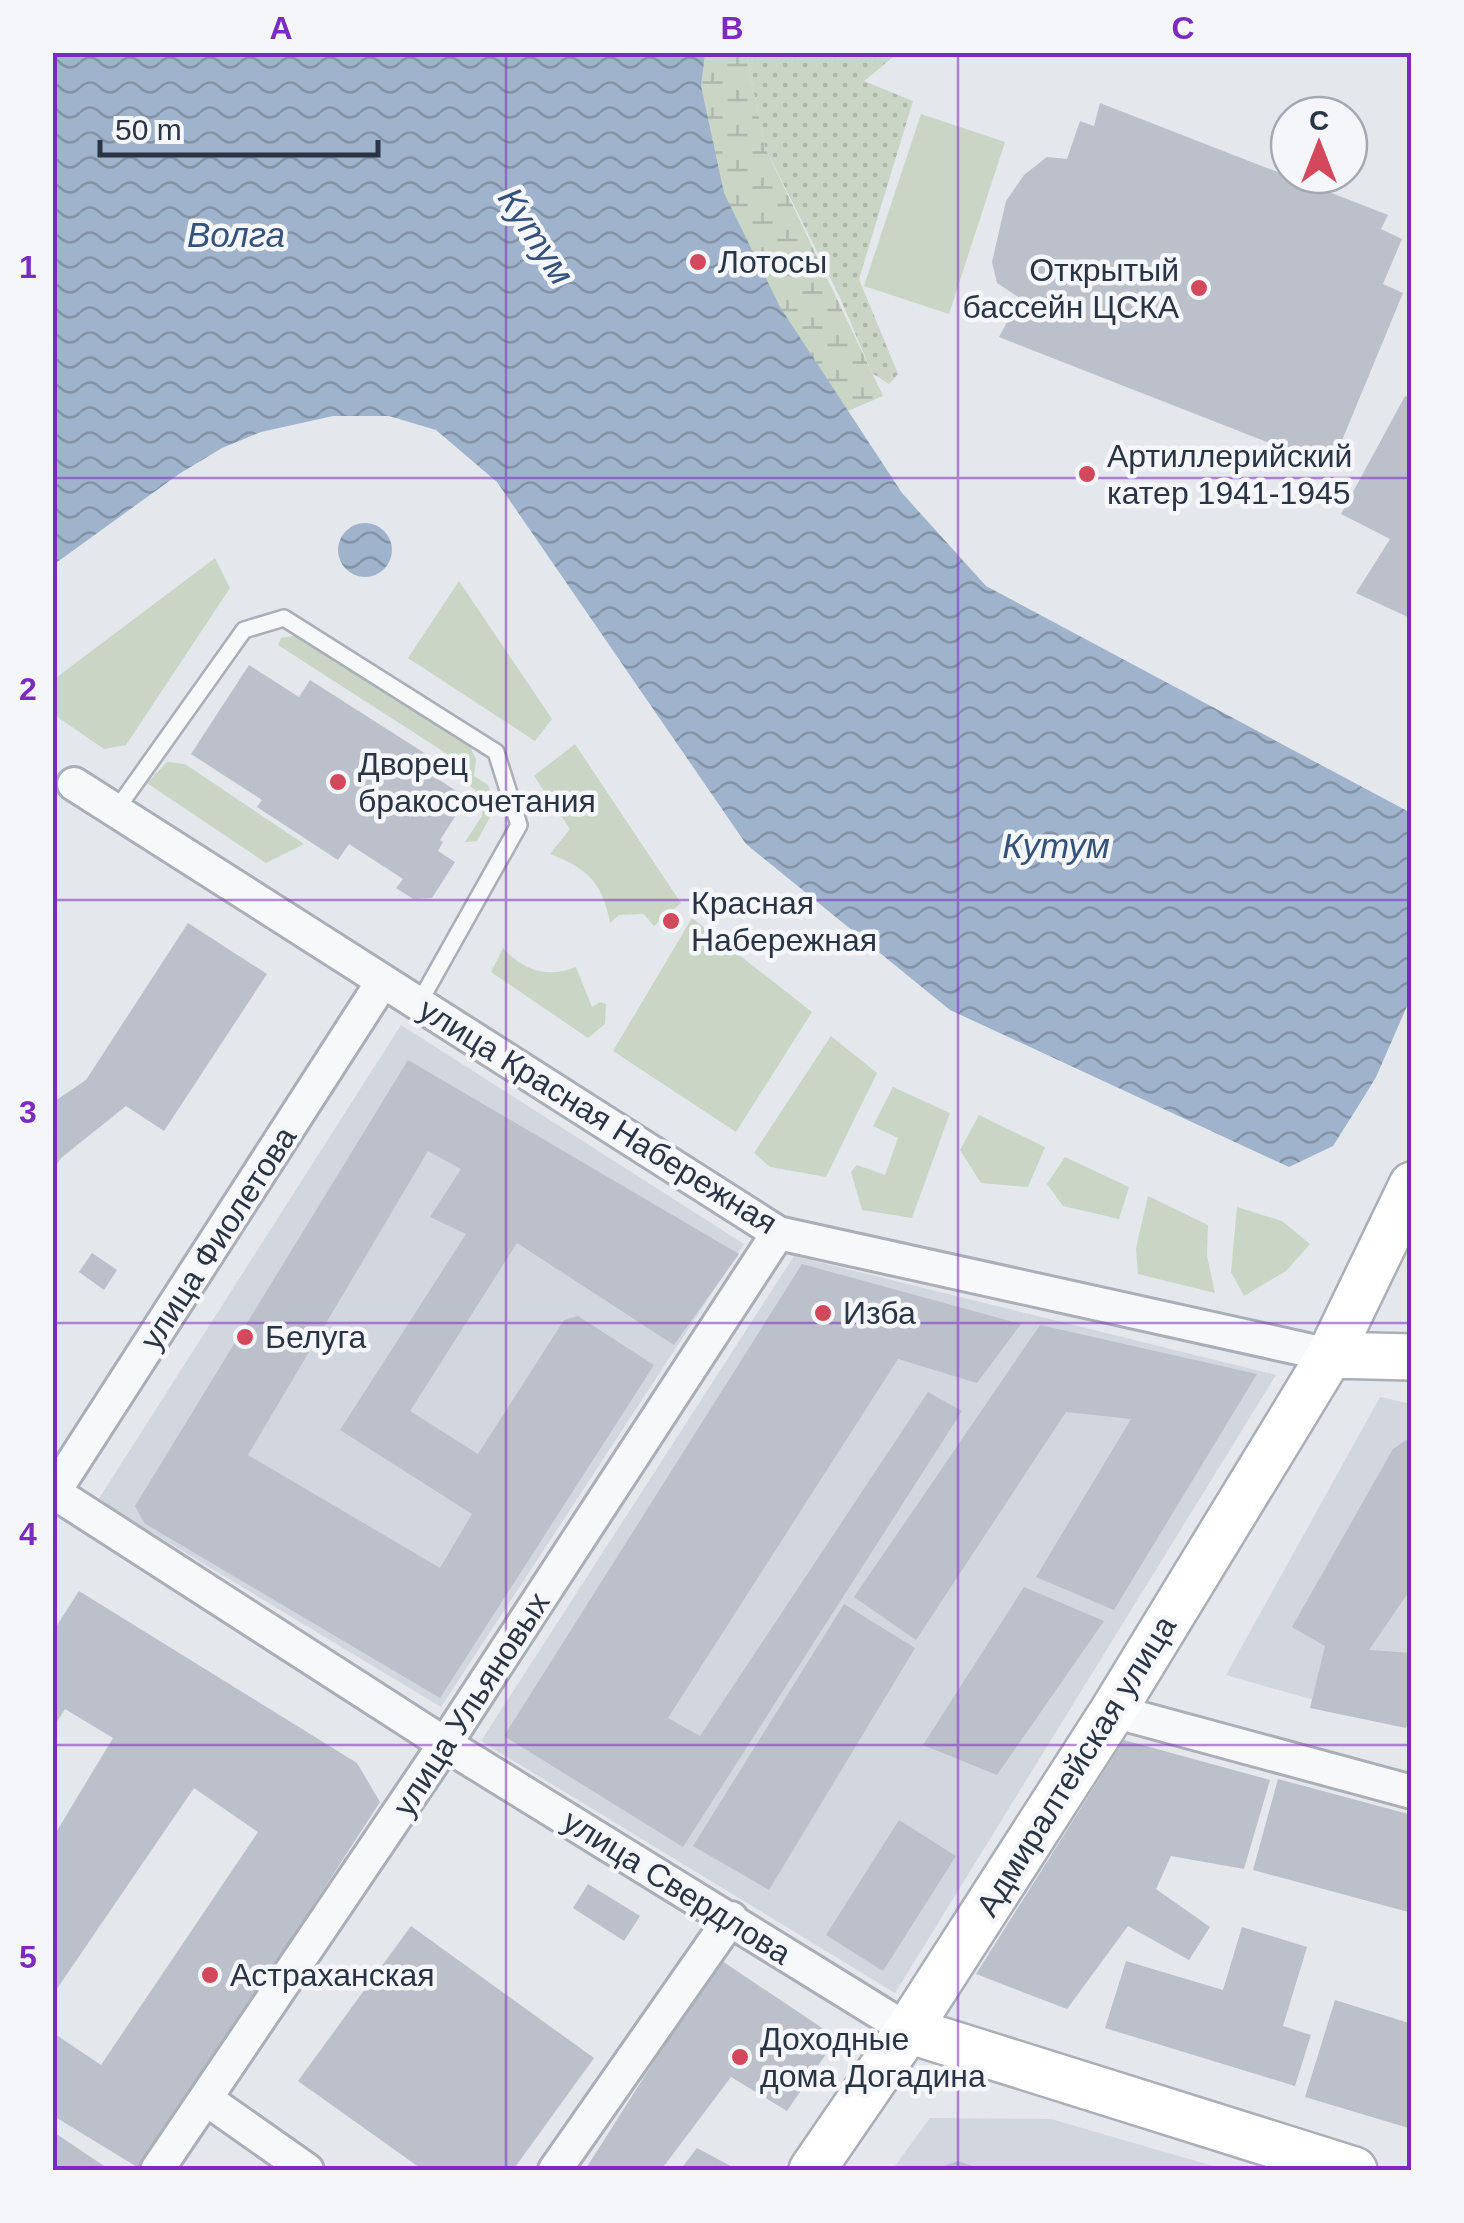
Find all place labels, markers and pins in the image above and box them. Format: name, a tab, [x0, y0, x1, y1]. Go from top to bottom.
place label: Лотосы	[718, 244, 827, 280]
marker: Лотосы	[687, 251, 709, 273]
place label: Открытый бассейн ЦСКА	[963, 252, 1180, 325]
marker: Открытый бассейн ЦСКА	[1188, 277, 1210, 299]
place label: Артиллерийский катер 1941-1945	[1107, 438, 1352, 511]
marker: Артиллерийский катер 1941-1945	[1076, 463, 1098, 485]
place label: Дворец бракосочетания	[358, 746, 596, 819]
marker: Дворец бракосочетания	[327, 771, 349, 793]
place label: Красная Набережная	[691, 885, 877, 958]
marker: Красная Набережная	[660, 910, 682, 932]
place label: Изба	[843, 1295, 916, 1331]
marker: Изба	[812, 1302, 834, 1324]
place label: Белуга	[265, 1319, 366, 1355]
marker: Белуга	[234, 1326, 256, 1348]
place label: Астраханская	[230, 1957, 435, 1993]
marker: Астраханская	[199, 1964, 221, 1986]
place label: Доходные дома Догадина	[760, 2021, 986, 2094]
marker: Доходные дома Догадина	[729, 2046, 751, 2068]

